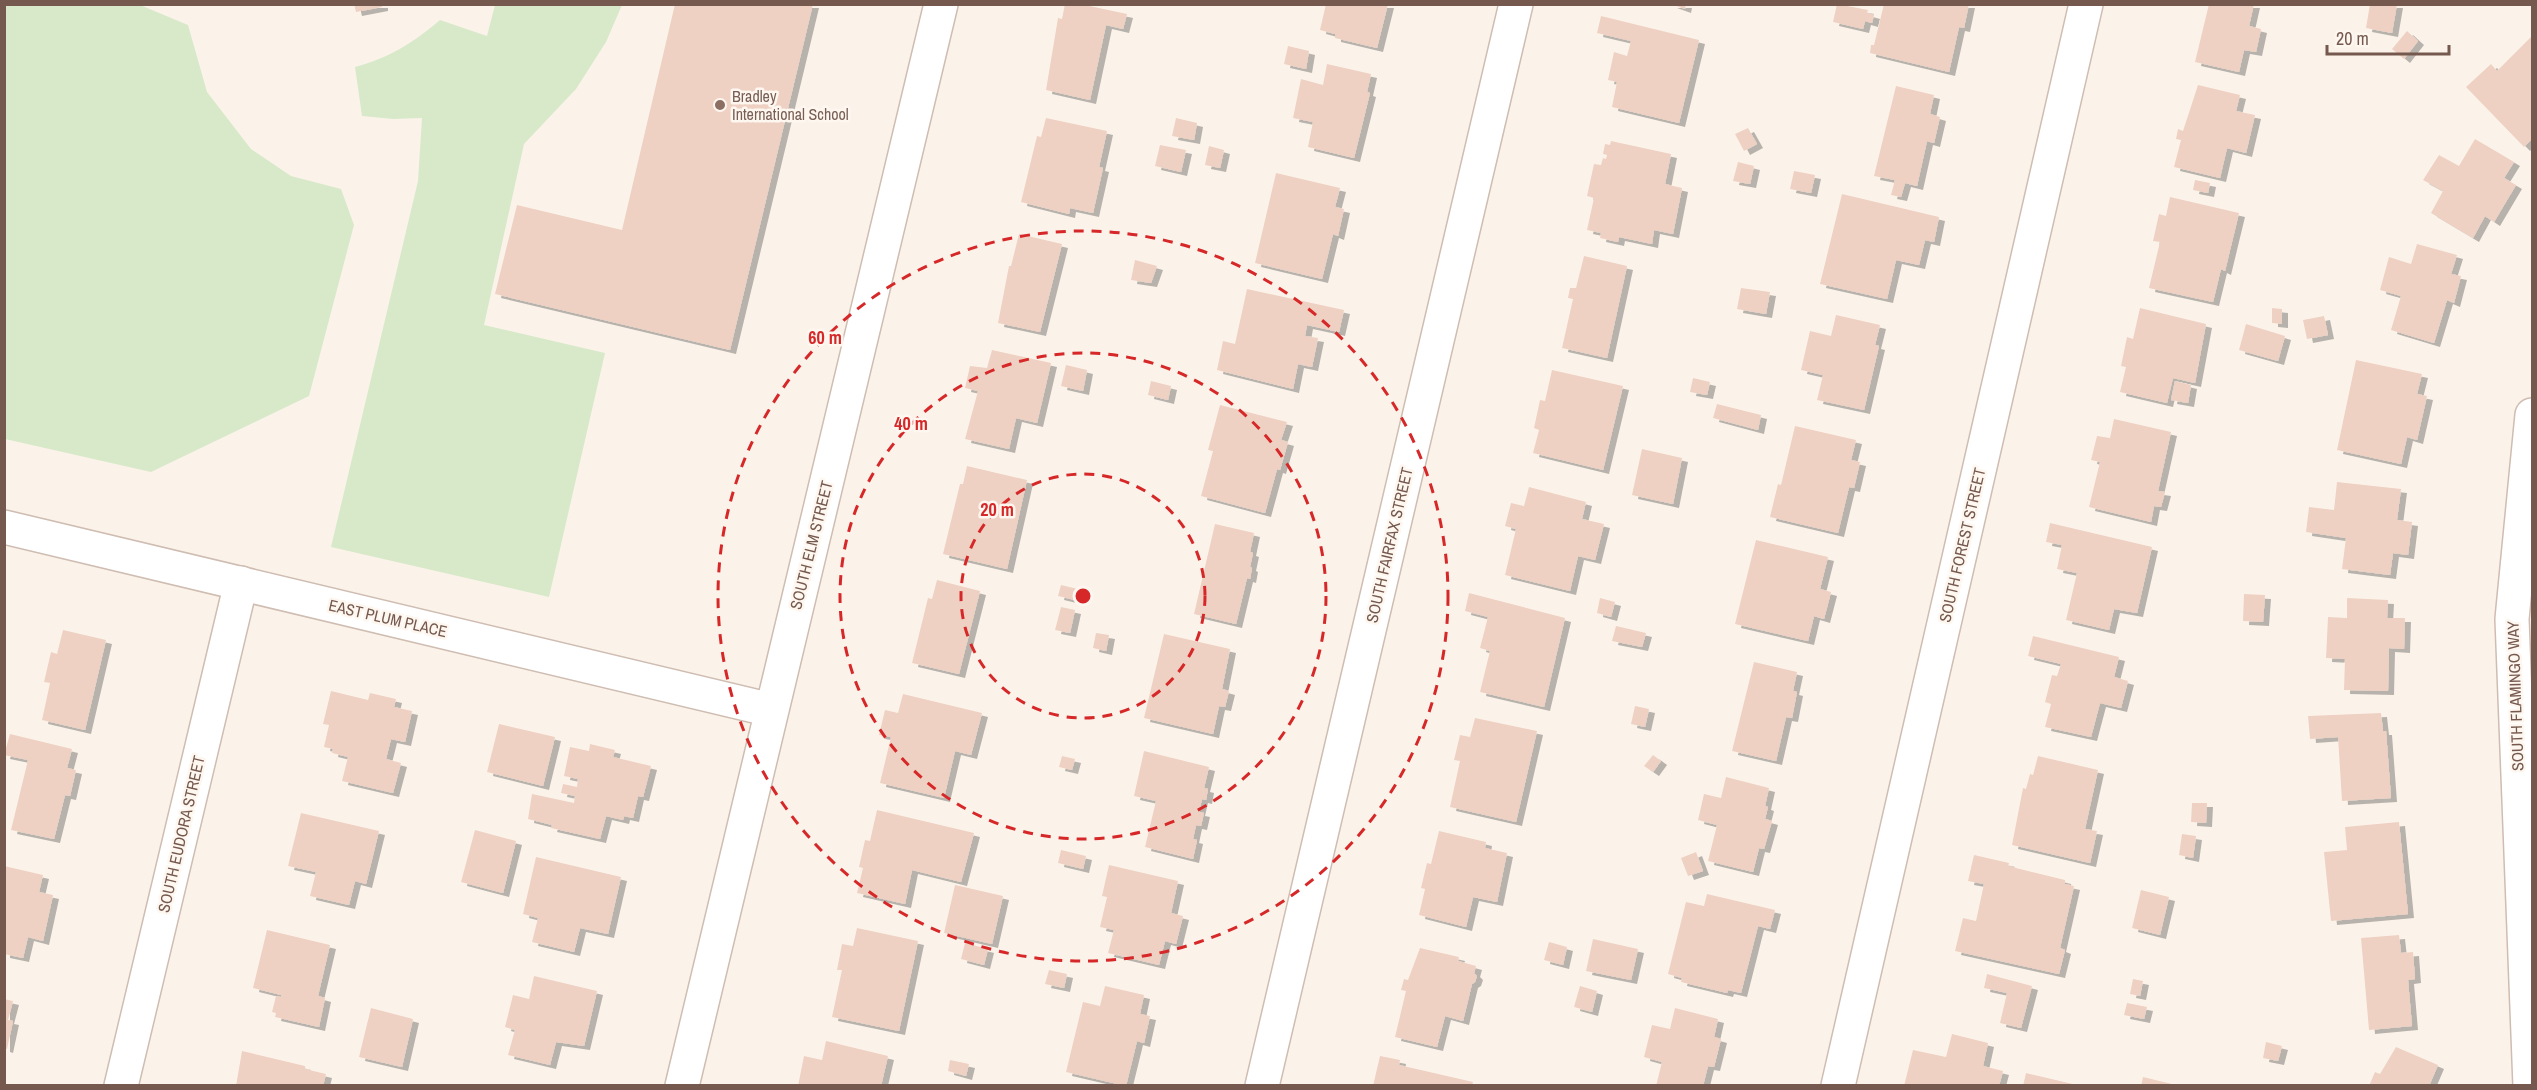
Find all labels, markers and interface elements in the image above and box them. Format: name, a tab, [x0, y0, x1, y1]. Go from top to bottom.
scale bar	[2327, 18, 2448, 56]
text: 20 m	[2336, 26, 2369, 51]
place label: Bradley International School	[732, 85, 849, 125]
marker: Bradley International School	[713, 98, 727, 112]
text: 60 m	[808, 325, 842, 350]
text: 40 m	[894, 411, 928, 436]
street label: SOUTH FAIRFAX STREET	[1360, 465, 1418, 625]
street label: SOUTH FOREST STREET	[1934, 466, 1990, 624]
street label: SOUTH ELM STREET	[784, 478, 838, 612]
text: 20 m	[980, 497, 1014, 522]
centre of rings	[1073, 586, 1093, 606]
street label: EAST PLUM PLACE	[327, 594, 449, 642]
street label: SOUTH FLAMINGO WAY	[2501, 620, 2529, 771]
street label: SOUTH EUDORA STREET	[152, 753, 210, 915]

